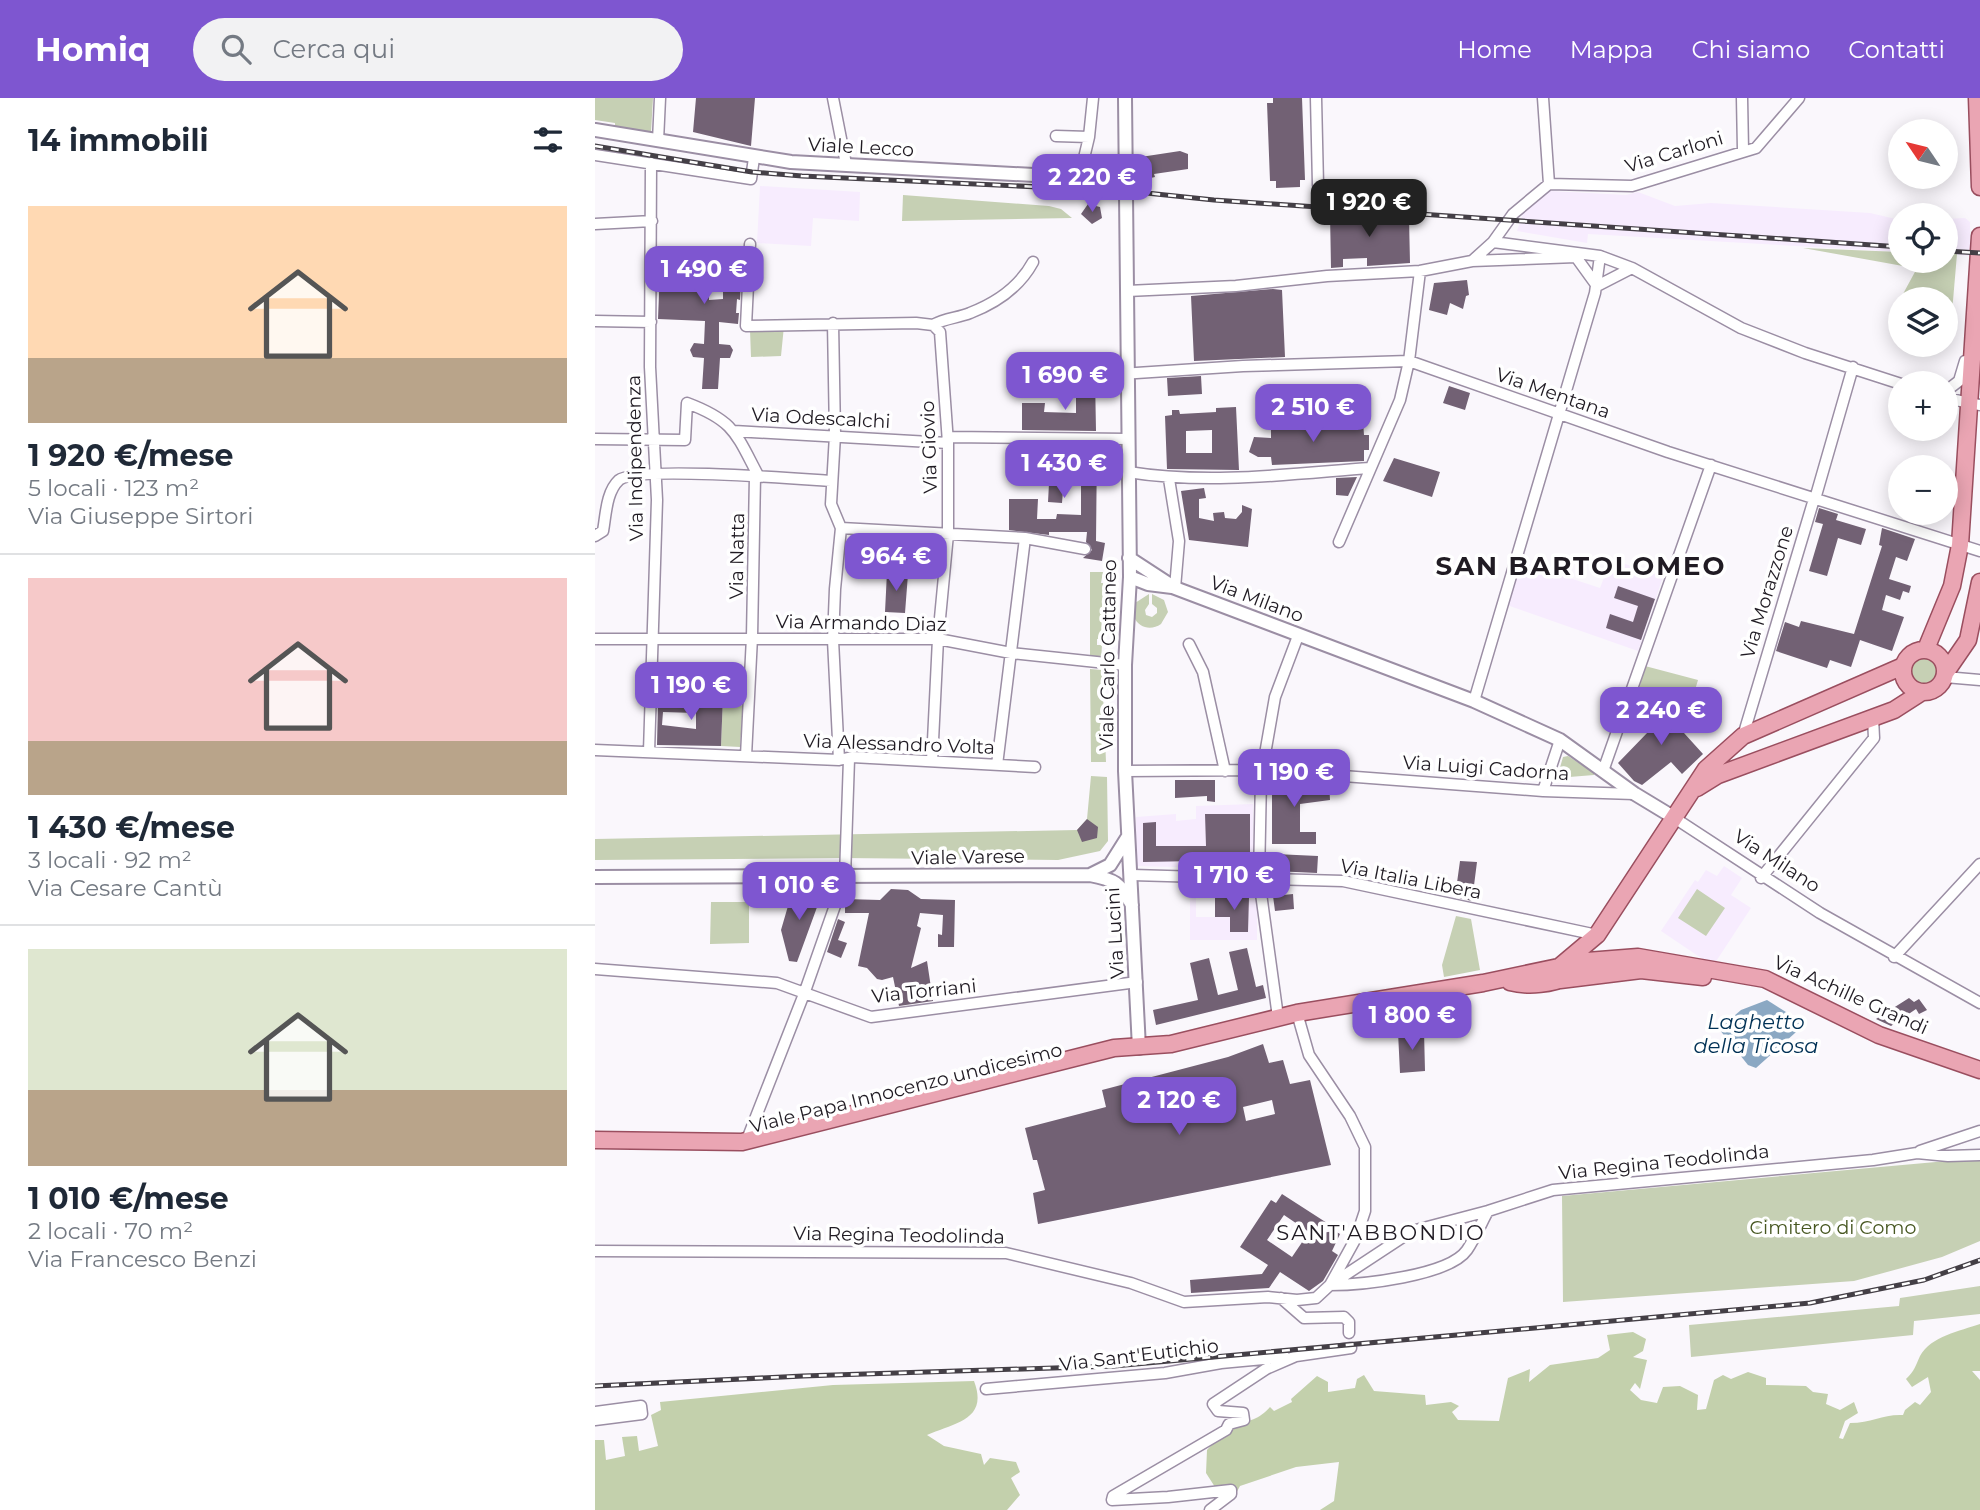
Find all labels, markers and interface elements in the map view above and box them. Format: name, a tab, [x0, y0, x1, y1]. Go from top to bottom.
search box	[193, 18, 683, 81]
text: Homiq	[35, 29, 151, 69]
icon: search	[217, 30, 255, 68]
text: Cerca qui	[273, 33, 395, 65]
text: Home	[1457, 35, 1532, 64]
text: Mappa	[1570, 35, 1653, 64]
text: Chi siamo	[1691, 35, 1810, 64]
text: Contatti	[1848, 35, 1945, 64]
north arrow	[1888, 119, 1958, 189]
map controls	[1888, 119, 1958, 525]
icon: filters	[529, 121, 567, 159]
text: 14 immobili	[28, 122, 208, 159]
street label: Via Carloni	[1622, 126, 1726, 178]
street label: Viale Lecco	[807, 133, 915, 161]
pin: 2 220 €	[1027, 155, 1157, 214]
text: 2 220 €	[1048, 163, 1136, 191]
pin: 1 920 €	[1304, 180, 1434, 239]
text: 1 920 €	[1327, 188, 1411, 216]
button: locate	[1888, 203, 1958, 273]
pin: 1 490 €	[639, 246, 769, 306]
icon: home	[235, 251, 361, 377]
text: 1 490 €	[661, 255, 747, 283]
button: layers	[1888, 287, 1958, 357]
pin: 1 690 €	[1000, 352, 1130, 412]
text: 1 690 €	[1022, 361, 1108, 389]
street label: Via Mentana	[1493, 363, 1613, 423]
button: +	[1888, 371, 1958, 441]
street label: Via Indipendenza	[622, 375, 648, 541]
pin: 2 510 €	[1248, 384, 1378, 444]
text: 2 510 €	[1271, 393, 1355, 421]
street label: Via Giovio	[916, 400, 942, 494]
street label: Via Odescalchi	[751, 403, 891, 433]
text: 1 920 €/mese	[28, 437, 233, 474]
pin: 1 430 €	[999, 440, 1129, 500]
text: 1 430 €	[1021, 449, 1107, 477]
button: −	[1888, 455, 1958, 525]
text: 5 locali · 123 m²	[28, 474, 199, 502]
text: Via Giuseppe Sirtori	[28, 502, 254, 530]
street label: Via Natta	[725, 512, 749, 600]
street label: Via Morazzone	[1736, 523, 1798, 661]
pin: 964 €	[847, 533, 945, 593]
text: 964 €	[861, 542, 931, 570]
district label: SAN BARTOLOMEO	[1436, 550, 1726, 582]
street label: Viale Carlo Cattaneo	[1095, 559, 1121, 751]
street label: Via Milano	[1207, 571, 1307, 627]
street label: Via Armando Diaz	[775, 610, 947, 636]
icon: home	[235, 623, 361, 749]
pin: 1 190 €	[626, 662, 756, 722]
text: 1 190 €	[651, 671, 731, 699]
pin: 2 240 €	[1596, 688, 1726, 747]
text: 2 240 €	[1616, 696, 1706, 724]
street label: Via Alessandro Volta	[803, 729, 995, 759]
pin: 1 190 €	[1229, 750, 1359, 809]
street label: Via Luigi Cadorna	[1402, 751, 1570, 785]
text: 1 190 €	[1254, 758, 1334, 786]
text: 1 430 €/mese	[28, 809, 235, 846]
street label: Via Milano	[1729, 825, 1825, 898]
street label: Viale Varese	[911, 845, 1025, 869]
text: 3 locali · 92 m²	[28, 846, 192, 874]
pin: 1 710 €	[1169, 852, 1299, 912]
street label: Via Italia Libera	[1338, 854, 1484, 904]
text: 1 710 €	[1194, 861, 1274, 889]
pin: 1 010 €	[734, 862, 864, 922]
text: 1 010 €	[759, 871, 839, 899]
text: Via Cesare Cantù	[28, 874, 223, 902]
street label: Via Lucini	[1101, 887, 1129, 979]
street label: Via Achille Grandi	[1770, 951, 1932, 1039]
street label: Via Torriani	[870, 974, 978, 1008]
pin: 1 800 €	[1347, 992, 1477, 1052]
icon: home	[235, 994, 361, 1120]
text: 1 800 €	[1368, 1001, 1456, 1029]
water label: Laghetto della Ticosa	[1694, 1009, 1818, 1058]
street label: Viale Papa Innocenzo undicesimo	[747, 1038, 1065, 1138]
pin: 2 120 €	[1114, 1077, 1244, 1137]
text: 2 120 €	[1137, 1086, 1221, 1114]
street label: Via Regina Teodolinda	[1557, 1139, 1771, 1185]
text: 1 010 €/mese	[28, 1180, 229, 1217]
park label: Cimitero di Como	[1750, 1216, 1916, 1239]
text: 2 locali · 70 m²	[28, 1217, 193, 1245]
district label: SANT'ABBONDIO	[1276, 1220, 1486, 1245]
street label: Via Regina Teodolinda	[793, 1222, 1005, 1248]
text: Via Francesco Benzi	[28, 1245, 257, 1273]
street label: Via Sant'Eutichio	[1058, 1334, 1220, 1376]

